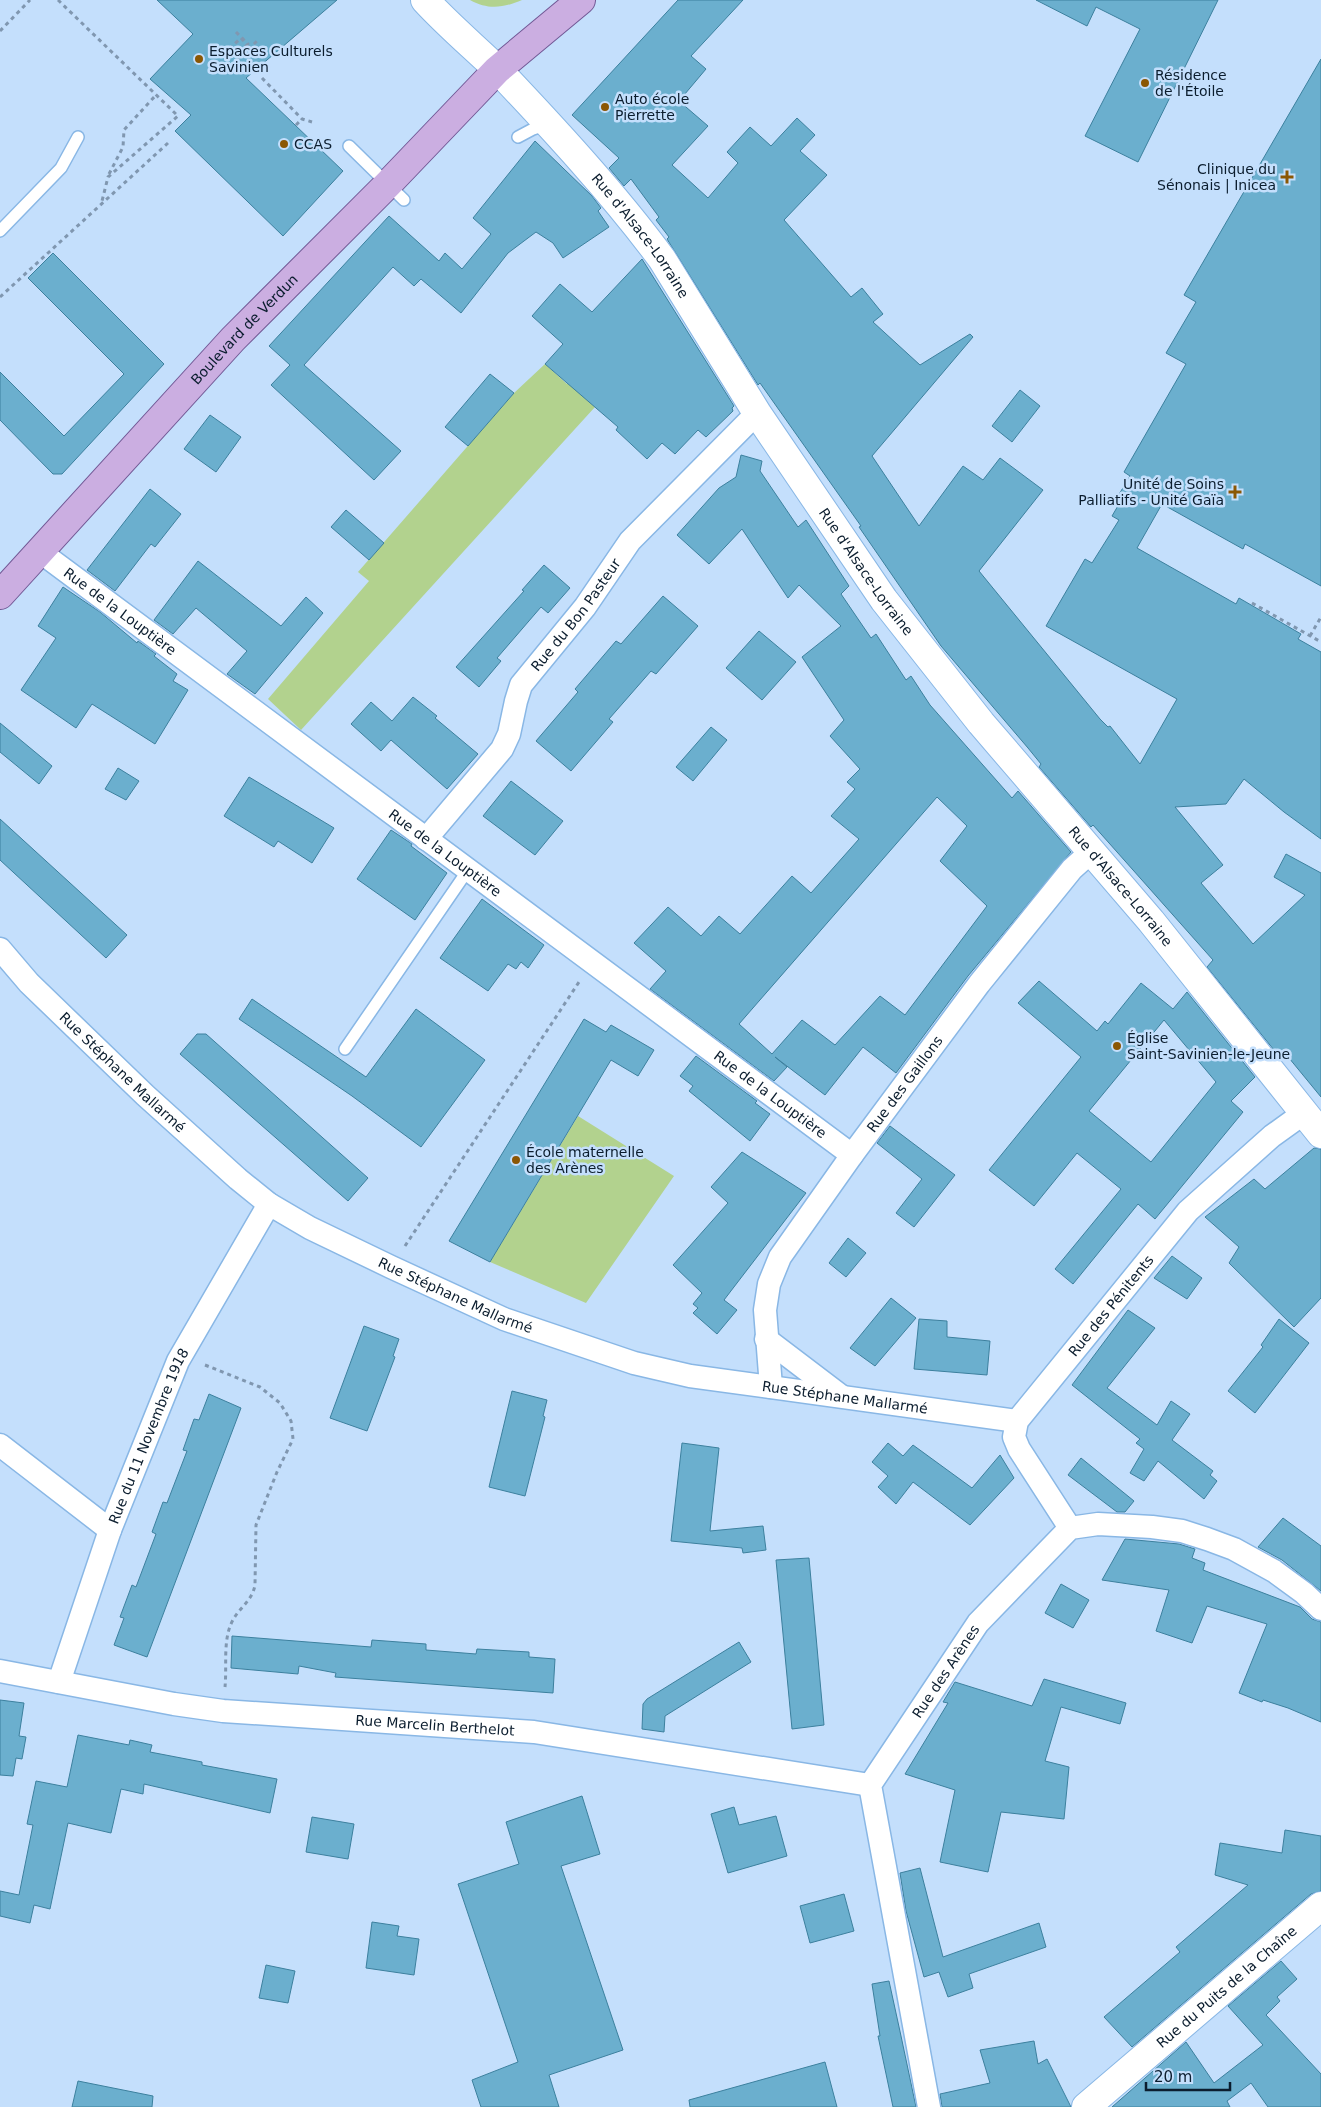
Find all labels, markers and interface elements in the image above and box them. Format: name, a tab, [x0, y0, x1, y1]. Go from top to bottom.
place label: Espaces Culturels Savinien	[209, 43, 333, 75]
marker: Espaces Culturels Savinien	[193, 53, 205, 65]
place label: Résidence de l'Étoile	[1155, 67, 1227, 99]
marker: Résidence de l'Étoile	[1139, 77, 1151, 89]
place label: Auto école Pierrette	[615, 91, 689, 123]
marker: Auto école Pierrette	[599, 101, 611, 113]
place label: CCAS	[294, 136, 332, 152]
marker: CCAS	[278, 138, 290, 150]
place label: Clinique du Sénonais | Inicea	[1157, 161, 1276, 194]
street label: Rue d'Alsace-Lorraine	[588, 170, 692, 301]
marker: Clinique du Sénonais | Inicea	[1280, 170, 1294, 184]
street label: Boulevard de Verdun	[188, 271, 301, 388]
place label: Unité de Soins Palliatifs - Unité Gaïa	[1078, 476, 1224, 508]
marker: Unité de Soins Palliatifs - Unité Gaïa	[1228, 485, 1242, 499]
street label: Rue d'Alsace-Lorraine	[816, 505, 917, 638]
street label: Rue du Bon Pasteur	[528, 555, 624, 674]
street label: Rue de la Louptière	[61, 564, 179, 658]
street label: Rue de la Louptière	[386, 806, 505, 900]
street label: Rue d'Alsace-Lorraine	[1065, 823, 1176, 949]
street label: Rue Stéphane Mallarmé	[56, 1009, 189, 1136]
place label: Église Saint-Savinien-le-Jeune	[1127, 1030, 1290, 1062]
street label: Rue des Gaillons	[864, 1033, 946, 1135]
marker: Église Saint-Savinien-le-Jeune	[1111, 1040, 1123, 1052]
street label: Rue de la Louptière	[711, 1047, 830, 1141]
place label: École maternelle des Arènes	[526, 1144, 644, 1176]
marker: École maternelle des Arènes	[510, 1154, 522, 1166]
street label: Rue des Pénitents	[1065, 1252, 1157, 1359]
street label: Rue Stéphane Mallarmé	[376, 1254, 535, 1336]
street label: Rue du 11 Novembre 1918	[105, 1345, 192, 1526]
street label: Rue Stéphane Mallarmé	[761, 1378, 929, 1417]
street label: Rue des Arènes	[909, 1622, 983, 1721]
street label: Rue Marcelin Berthelot	[355, 1712, 516, 1739]
street label: Rue du Puits de la Chaîne	[1153, 1922, 1300, 2051]
scale bar	[1146, 2060, 1230, 2092]
text: 20 m	[1154, 2068, 1192, 2086]

